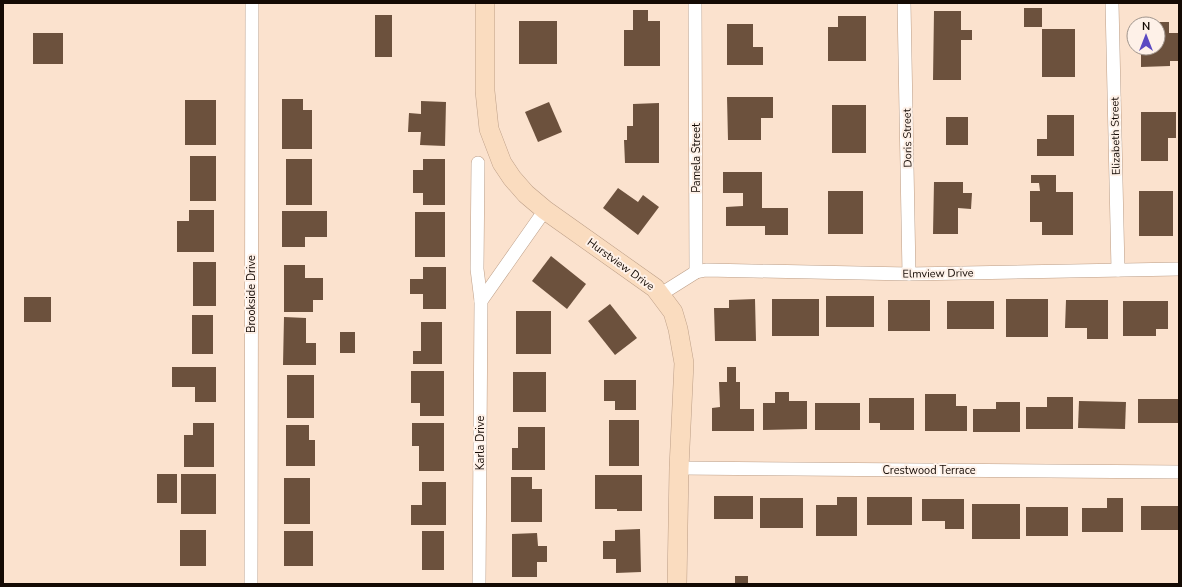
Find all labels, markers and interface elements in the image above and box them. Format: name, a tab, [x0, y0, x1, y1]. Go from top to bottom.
north arrow	[1126, 16, 1166, 56]
text: N	[1142, 19, 1150, 34]
street label: Elizabeth Street	[1107, 97, 1124, 175]
street label: Doris Street	[899, 108, 916, 168]
street label: Pamela Street	[689, 123, 704, 193]
street label: Hurstview Drive	[584, 235, 657, 294]
street label: Brookside Drive	[244, 255, 259, 333]
street label: Elmview Drive	[902, 265, 974, 282]
street label: Karla Drive	[473, 416, 488, 470]
street label: Crestwood Terrace	[882, 463, 976, 478]

